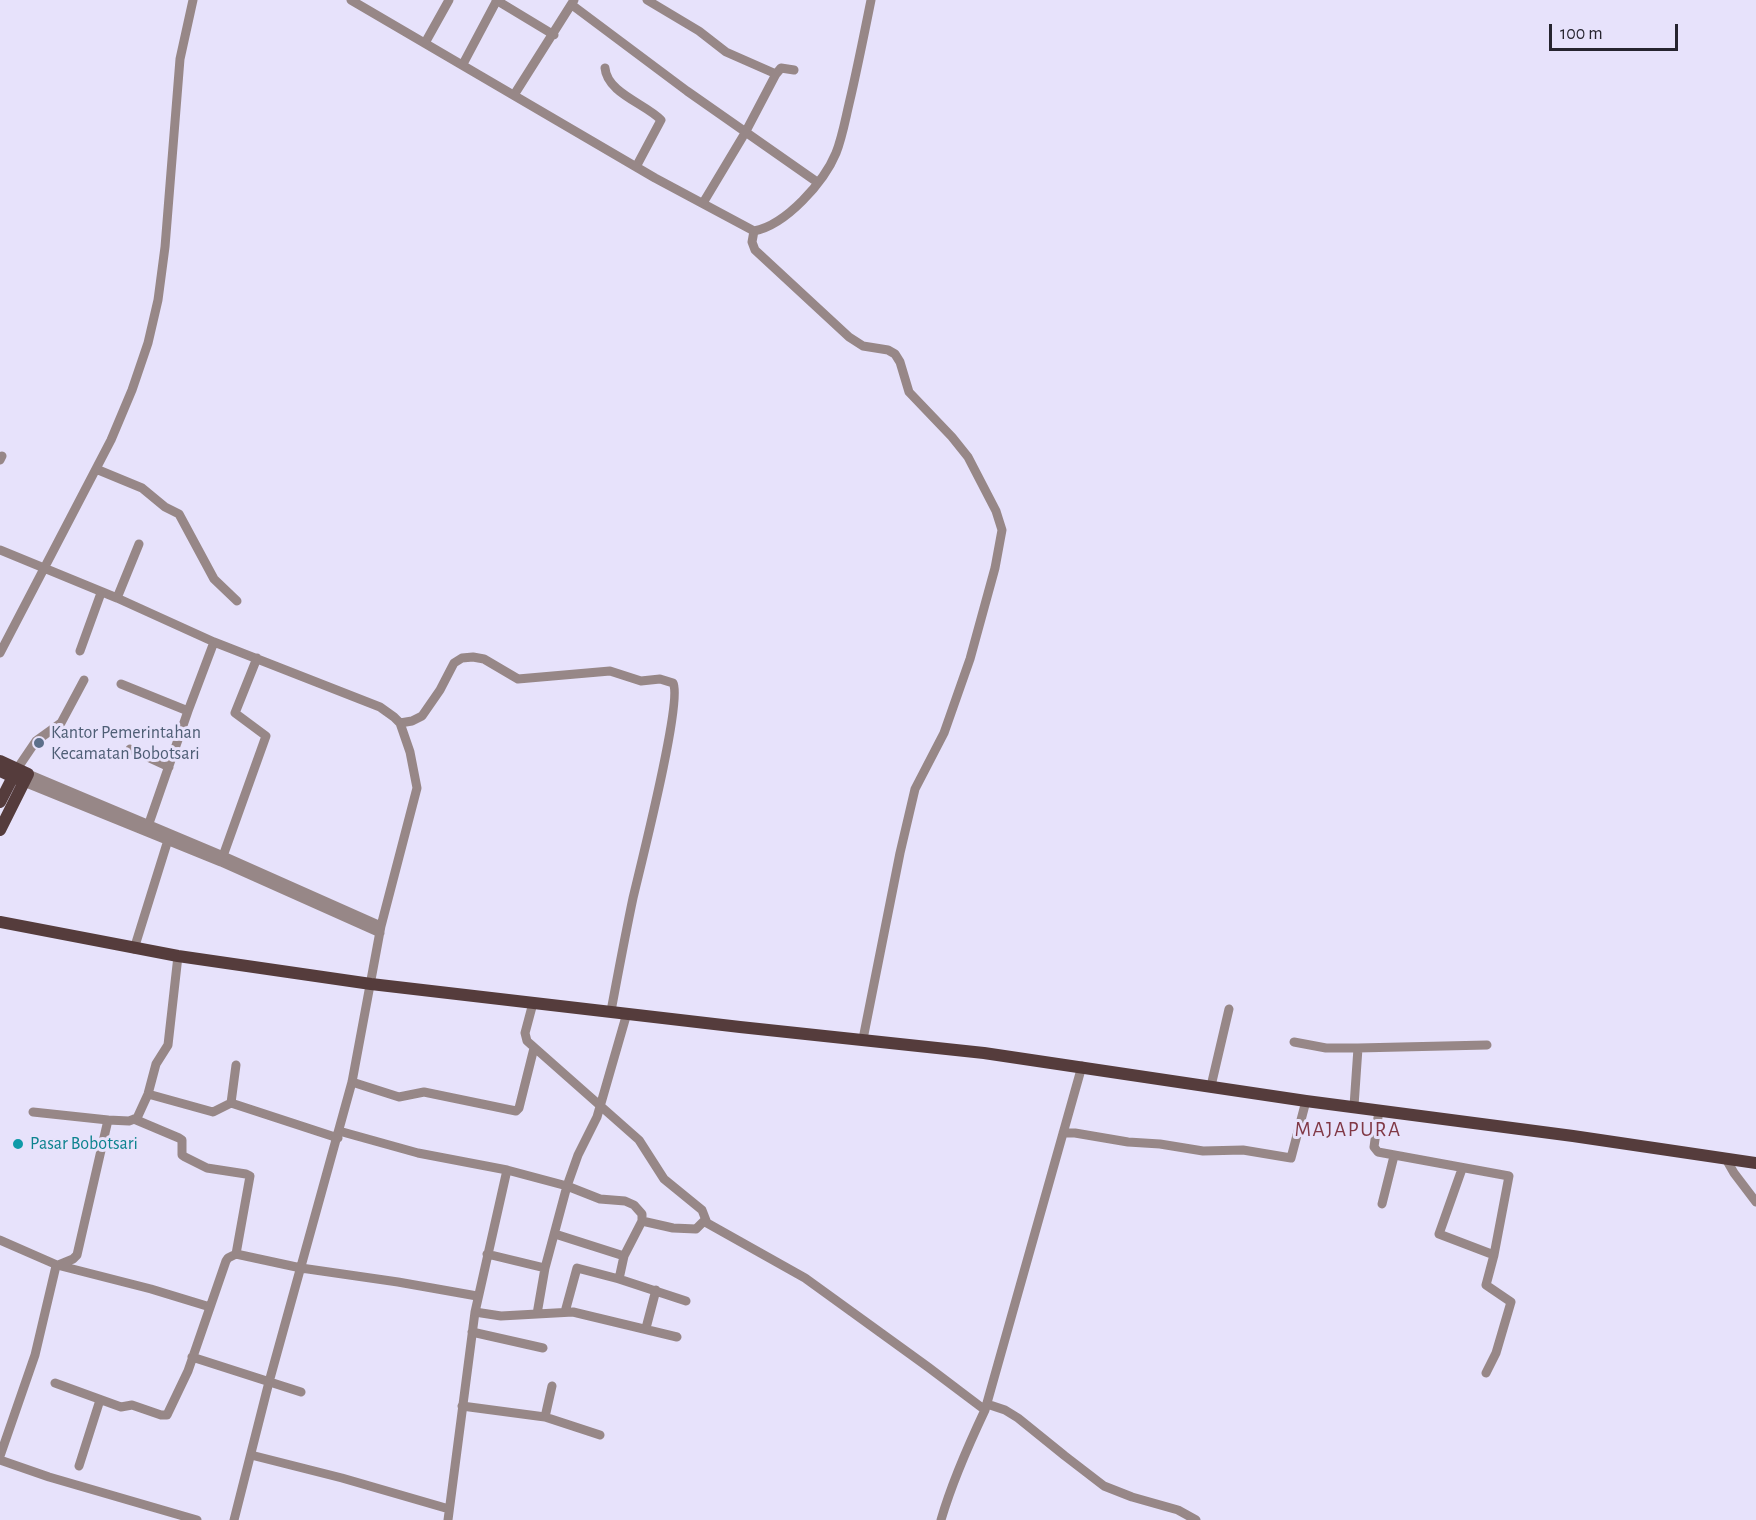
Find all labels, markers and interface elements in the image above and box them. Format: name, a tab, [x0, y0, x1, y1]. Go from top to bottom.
scale bar	[1552, 12, 1681, 50]
text: 100 m	[1560, 25, 1603, 43]
place label: Kantor Pemerintahan Kecamatan Bobotsari	[51, 722, 201, 764]
marker: Kantor Pemerintahan Kecamatan Bobotsari	[32, 736, 46, 750]
district label: MAJAPURA	[1294, 1117, 1402, 1143]
place label: Pasar Bobotsari	[30, 1133, 138, 1155]
marker: Pasar Bobotsari	[11, 1137, 25, 1151]

